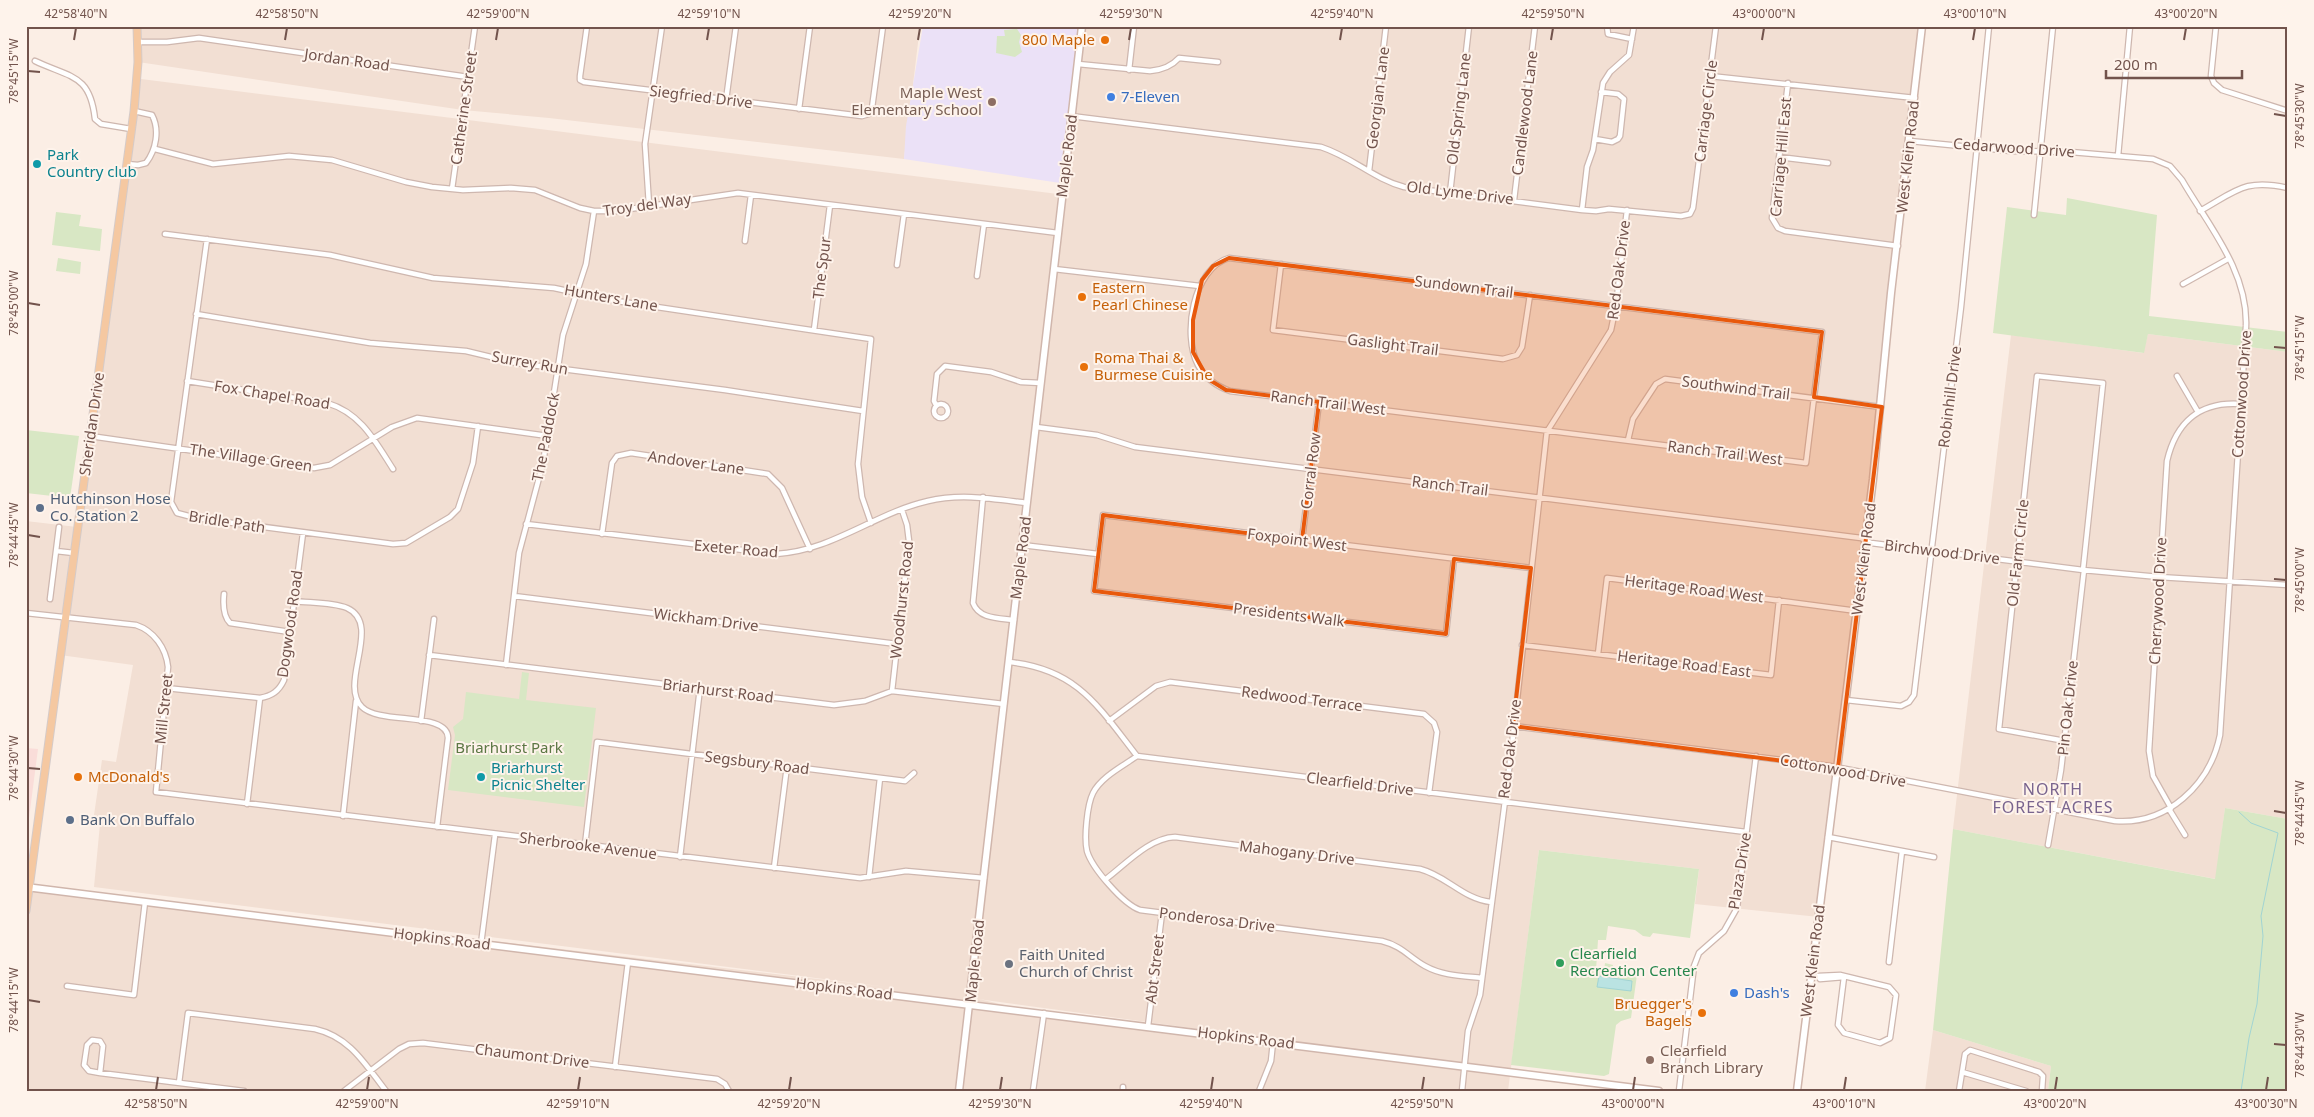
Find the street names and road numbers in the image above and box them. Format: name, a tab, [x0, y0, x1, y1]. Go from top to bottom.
street label: Jordan Road	[301, 43, 391, 75]
street label: Georgian Lane	[1361, 45, 1393, 150]
street label: Catherine Street	[445, 49, 481, 166]
street label: Candlewood Lane	[1506, 49, 1542, 176]
street label: Old Spring Lane	[1441, 52, 1475, 166]
street label: Carriage Circle	[1689, 59, 1721, 163]
street label: Siegfried Drive	[648, 80, 754, 112]
street label: Carriage Hill East	[1765, 96, 1795, 218]
street label: West Klein Road	[1891, 100, 1923, 214]
street label: Maple Road	[1051, 113, 1081, 199]
street label: Cedarwood Drive	[1953, 133, 2076, 161]
street label: Old Lyme Drive	[1405, 176, 1515, 208]
street label: Troy del Way	[601, 188, 693, 220]
street label: Red Oak Drive	[1602, 219, 1634, 321]
street label: The Spur	[807, 235, 835, 300]
street label: Sundown Trail	[1414, 270, 1515, 302]
street label: Hunters Lane	[563, 279, 660, 315]
street label: Gaslight Trail	[1346, 328, 1440, 360]
street label: Cottonwood Drive	[2227, 329, 2255, 458]
street label: Surrey Run	[490, 345, 570, 379]
street label: Robinhill Drive	[1933, 345, 1965, 449]
street label: Southwind Trail	[1681, 370, 1791, 404]
street label: Sheridan Drive	[74, 371, 108, 477]
street label: Fox Chapel Road	[213, 375, 332, 413]
street label: Ranch Trail West	[1270, 385, 1387, 419]
street label: The Paddock	[527, 391, 563, 483]
street label: Corral Row	[1295, 431, 1325, 510]
street label: Ranch Trail West	[1667, 435, 1784, 469]
street label: The Village Green	[189, 439, 314, 476]
street label: Andover Lane	[647, 445, 746, 479]
street label: Ranch Trail	[1411, 470, 1490, 500]
street label: Old Farm Circle	[2001, 498, 2033, 608]
street label: West Klein Road	[1846, 501, 1880, 616]
street label: Bridle Path	[187, 505, 267, 537]
street label: Maple Road	[1005, 515, 1035, 601]
street label: Foxpoint West	[1246, 523, 1349, 555]
street label: Exeter Road	[693, 534, 779, 562]
street label: Birchwood Drive	[1883, 534, 2001, 568]
street label: Cherrywood Drive	[2144, 537, 2170, 665]
street label: Woodhurst Road	[885, 540, 917, 660]
street label: Dogwood Road	[272, 569, 306, 679]
street label: Heritage Road West	[1624, 570, 1765, 607]
street label: Presidents Walk	[1232, 597, 1346, 631]
street label: Wickham Drive	[652, 603, 760, 635]
street label: Heritage Road East	[1616, 645, 1753, 681]
street label: Pin Oak Drive	[2052, 659, 2082, 756]
street label: Mill Street	[149, 672, 177, 745]
street label: Briarhurst Road	[661, 673, 775, 707]
street label: Redwood Terrace	[1240, 681, 1364, 715]
street label: Red Oak Drive	[1493, 698, 1525, 800]
street label: Segsbury Road	[704, 746, 811, 778]
street label: Cottonwood Drive	[1778, 749, 1908, 791]
street label: Clearfield Drive	[1305, 767, 1415, 800]
street label: Sherbrooke Avenue	[518, 827, 658, 863]
street label: Plaza Drive	[1723, 831, 1755, 911]
street label: Mahogany Drive	[1238, 835, 1356, 869]
street label: Ponderosa Drive	[1158, 902, 1276, 936]
street label: West Klein Road	[1795, 903, 1829, 1018]
street label: Maple Road	[960, 918, 988, 1003]
street label: Hopkins Road	[392, 922, 492, 954]
street label: Abt Street	[1140, 932, 1168, 1005]
street label: Hopkins Road	[794, 972, 894, 1004]
street label: Hopkins Road	[1196, 1021, 1296, 1053]
street label: Chaumont Drive	[474, 1038, 591, 1072]

